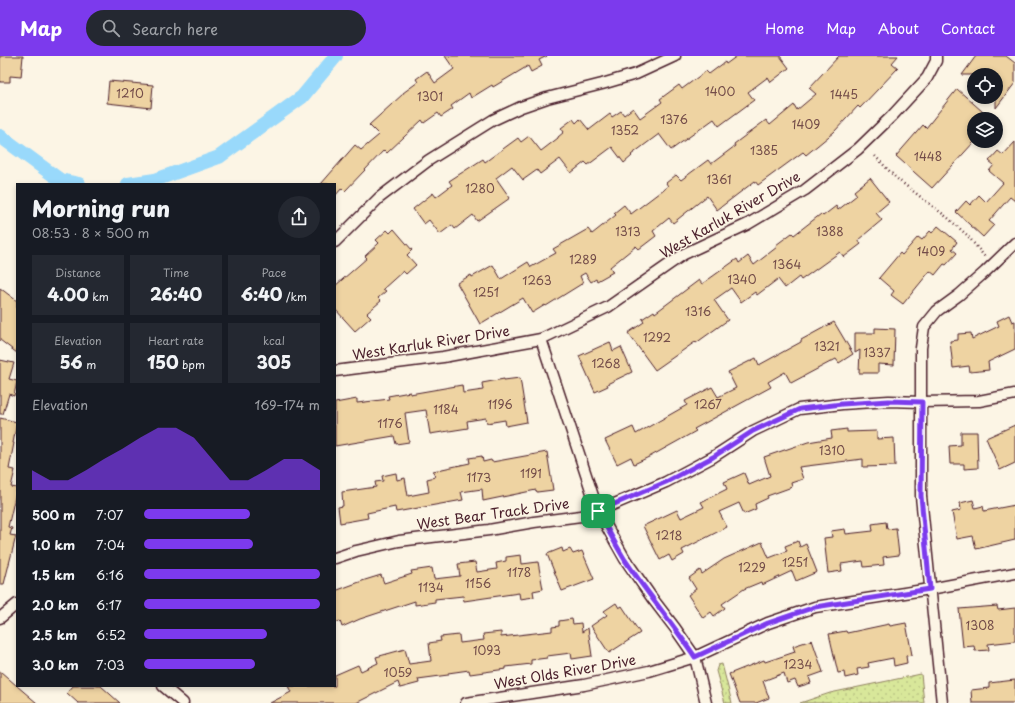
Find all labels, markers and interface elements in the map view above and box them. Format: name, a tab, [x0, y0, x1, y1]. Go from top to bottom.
search box	[86, 10, 366, 46]
text: Map	[20, 14, 62, 42]
icon: search	[100, 17, 122, 39]
text: Search here	[132, 17, 218, 40]
text: Home	[765, 18, 804, 39]
text: Map	[826, 18, 856, 39]
text: About	[878, 18, 919, 39]
text: Contact	[941, 18, 995, 39]
map controls	[967, 68, 1003, 148]
button: locate	[967, 68, 1003, 104]
house number: 1400	[705, 82, 735, 100]
house number: 1210	[116, 84, 144, 102]
house number: 1445	[830, 85, 858, 103]
house number: 1301	[417, 87, 443, 105]
house number: 1376	[660, 110, 688, 128]
button: layers	[967, 112, 1003, 148]
house number: 1409	[792, 115, 820, 133]
house number: 1352	[611, 121, 639, 139]
house number: 1385	[750, 141, 778, 159]
house number: 1448	[914, 147, 942, 165]
street label: West Karluk River Drive	[656, 166, 804, 263]
house number: 1361	[706, 170, 732, 188]
house number: 1280	[465, 179, 495, 197]
text: Morning run	[32, 191, 170, 224]
button: share	[278, 196, 320, 238]
house number: 1313	[615, 222, 641, 240]
house number: 1388	[816, 222, 844, 240]
text: 08:53 · 8 × 500 m	[32, 223, 149, 242]
house number: 1409	[917, 242, 945, 260]
house number: 1289	[569, 250, 597, 268]
house number: 1364	[773, 255, 802, 273]
text: Distance	[55, 264, 101, 281]
text: Time	[163, 264, 189, 281]
text: Pace	[262, 264, 286, 281]
house number: 1340	[727, 270, 757, 288]
house number: 1263	[522, 271, 552, 289]
text: 4.00	[47, 281, 89, 307]
text: 26:40	[150, 281, 202, 307]
text: 6:40	[241, 281, 282, 307]
house number: 1251	[473, 283, 499, 301]
text: km	[89, 288, 109, 305]
text: /km	[282, 288, 307, 305]
house number: 1316	[685, 302, 711, 320]
street label: West Karluk River Drive	[351, 320, 511, 365]
house number: 1292	[643, 328, 671, 346]
text: Elevation	[54, 332, 102, 349]
text: Heart rate	[148, 332, 204, 349]
text: kcal	[263, 332, 285, 349]
house number: 1321	[814, 337, 840, 355]
house number: 1337	[864, 343, 891, 361]
text: 56	[60, 349, 83, 375]
text: 150	[147, 349, 179, 375]
text: 305	[257, 349, 291, 375]
house number: 1268	[591, 354, 621, 372]
text: m	[83, 356, 96, 373]
text: bpm	[179, 356, 205, 373]
text: Elevation	[32, 395, 88, 414]
text: 169–174 m	[254, 395, 320, 414]
house number: 1196	[487, 395, 513, 413]
house number: 1267	[694, 395, 722, 413]
house number: 1184	[433, 400, 459, 418]
house number: 1176	[377, 414, 403, 432]
house number: 1310	[819, 441, 845, 459]
house number: 1191	[520, 464, 542, 482]
house number: 1173	[467, 468, 491, 486]
street label: West Bear Track Drive	[415, 492, 571, 535]
pin	[581, 494, 615, 528]
icon: arrive	[587, 500, 609, 522]
text: 500 m	[32, 505, 75, 524]
text: 7:07	[96, 505, 123, 524]
house number: 1218	[656, 526, 683, 544]
text: 1.0 km	[32, 535, 75, 554]
text: 7:04	[96, 535, 125, 554]
house number: 1251	[782, 553, 808, 571]
house number: 1229	[738, 558, 766, 576]
house number: 1178	[507, 563, 531, 581]
text: 1.5 km	[32, 565, 75, 584]
text: 6:16	[96, 565, 124, 584]
house number: 1156	[465, 574, 491, 592]
house number: 1134	[418, 578, 444, 596]
text: 2.0 km	[32, 595, 79, 614]
text: 6:17	[96, 595, 122, 614]
house number: 1308	[966, 616, 994, 634]
text: 2.5 km	[32, 625, 77, 644]
text: 6:52	[96, 625, 126, 644]
house number: 1093	[473, 641, 501, 659]
street label: West Olds River Drive	[492, 649, 638, 694]
text: 3.0 km	[32, 655, 79, 674]
text: 7:03	[96, 655, 125, 674]
house number: 1234	[784, 655, 812, 673]
house number: 1059	[384, 663, 412, 681]

